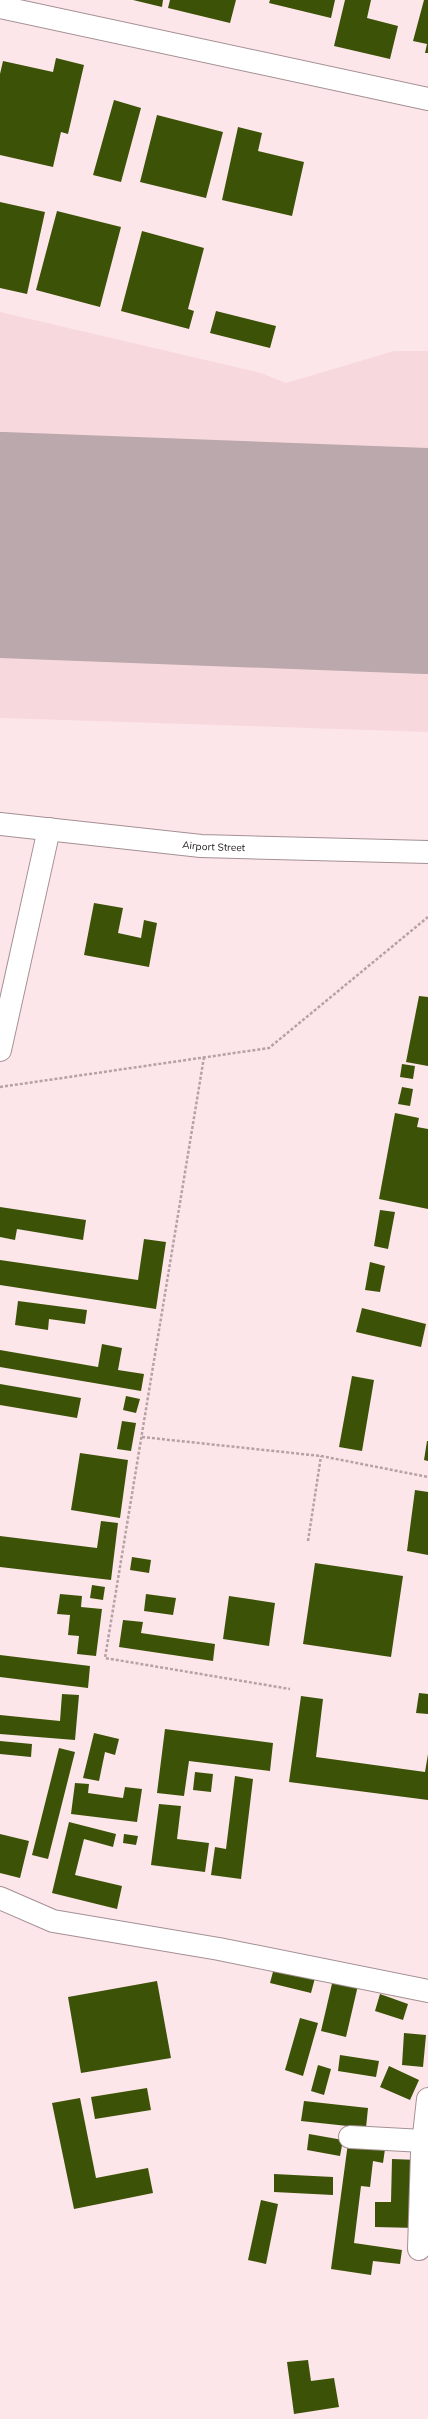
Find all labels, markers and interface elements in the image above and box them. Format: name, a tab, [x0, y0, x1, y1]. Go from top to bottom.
street label: Airport Street	[182, 838, 246, 854]

